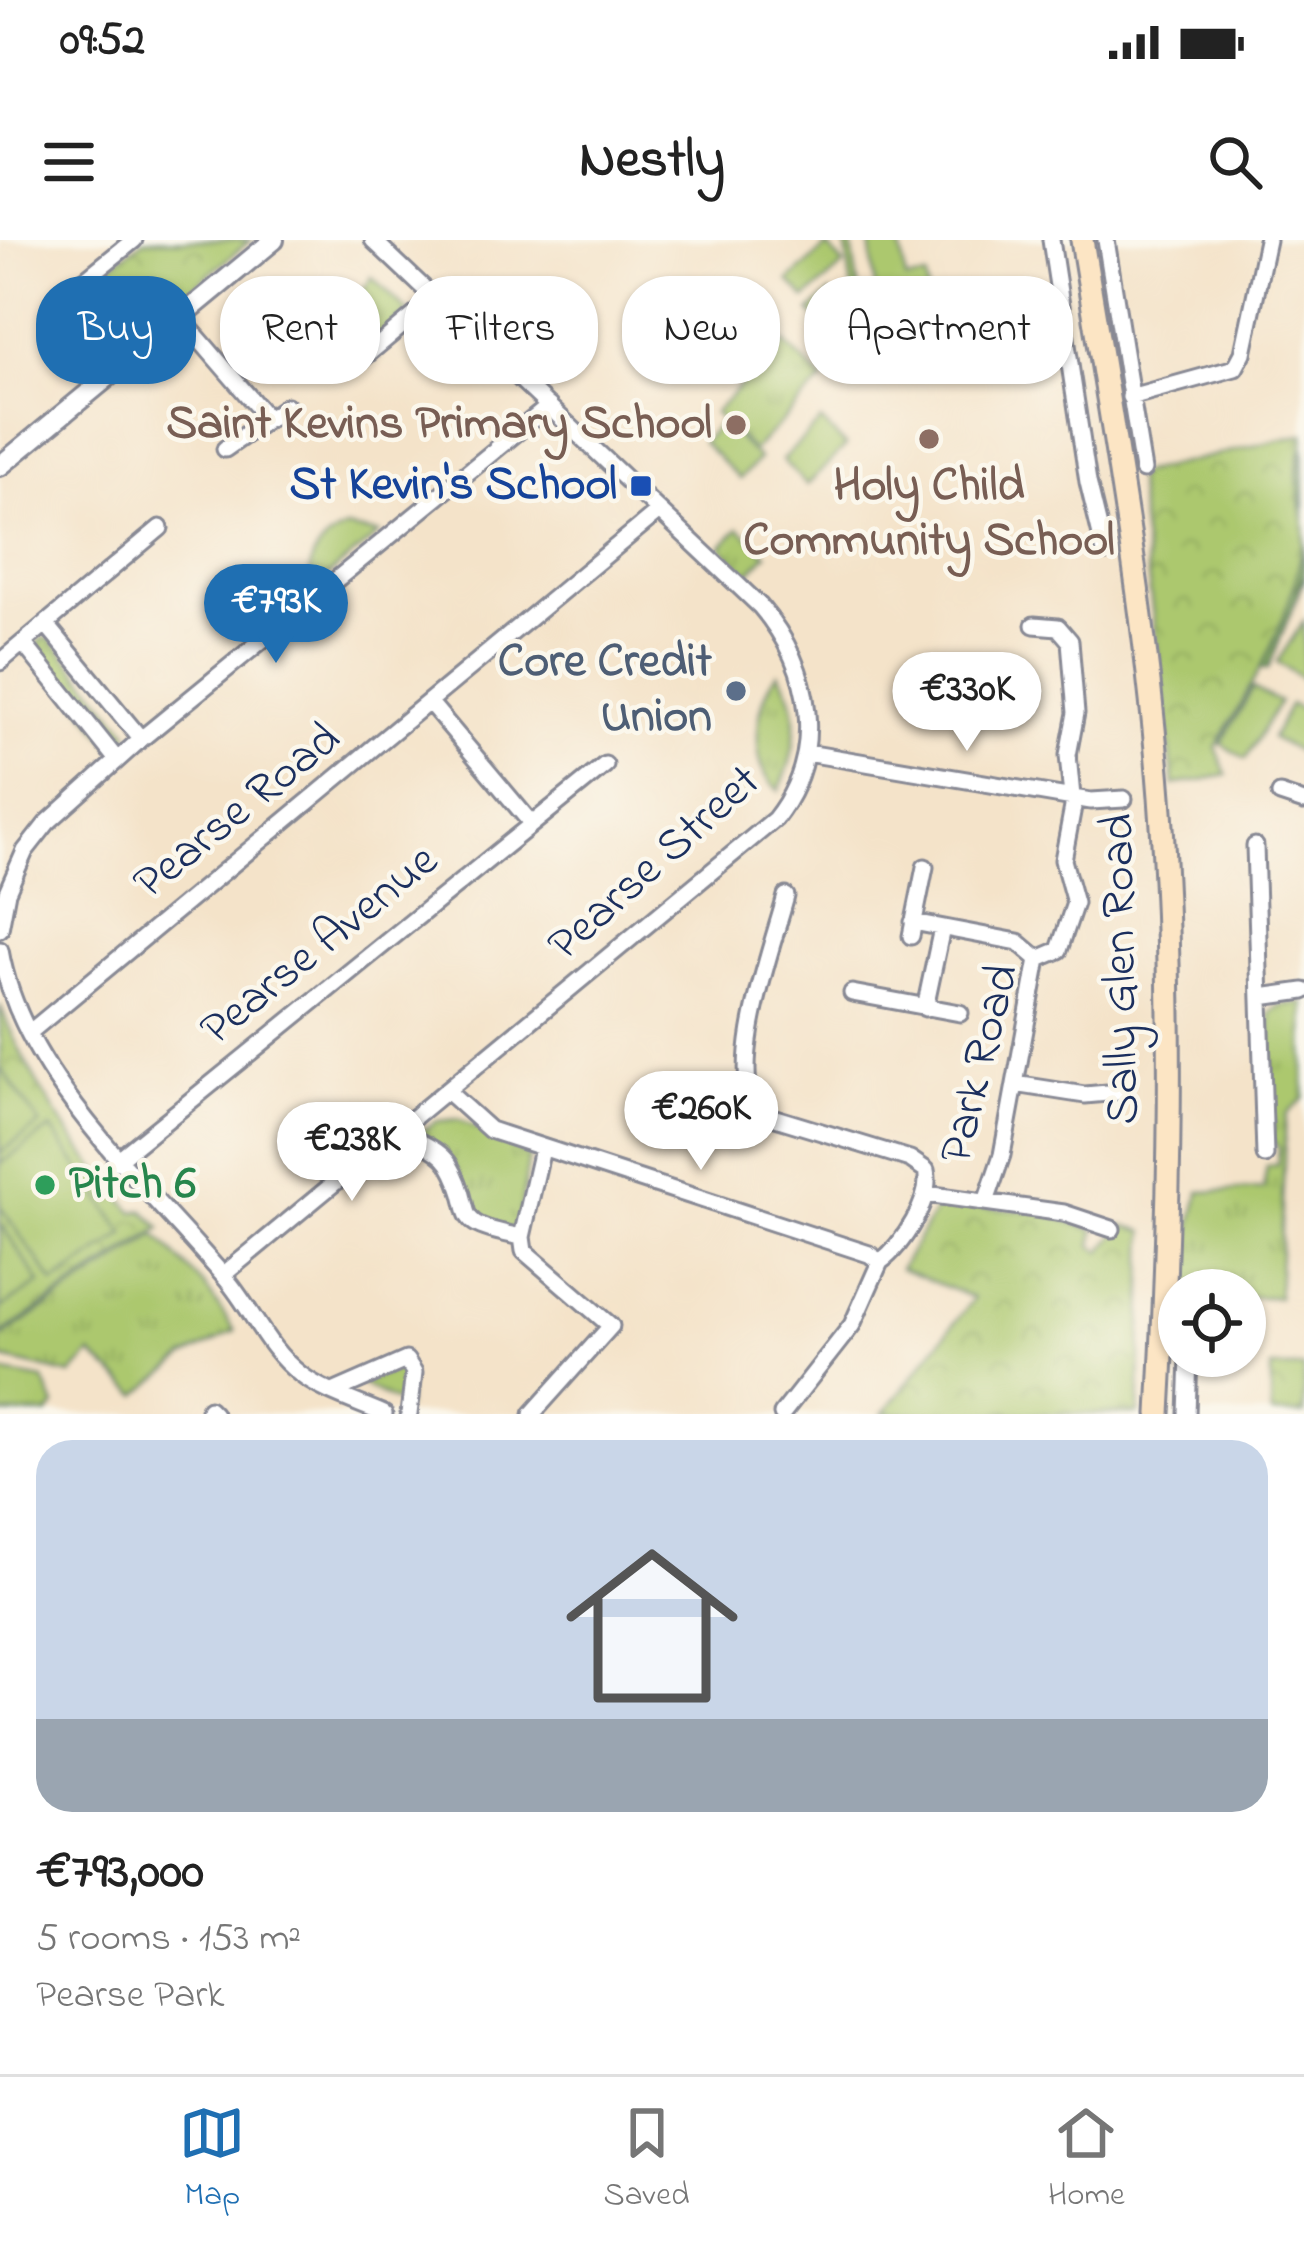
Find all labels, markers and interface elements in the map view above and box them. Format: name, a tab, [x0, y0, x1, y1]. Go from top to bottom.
text: 09:52	[60, 9, 145, 75]
text: Nestly	[579, 123, 725, 201]
icon: menu	[36, 129, 102, 195]
icon: search	[1202, 129, 1268, 195]
chip: Buy	[36, 276, 196, 384]
chip: Rent	[220, 276, 380, 384]
chip: Filters	[404, 276, 598, 384]
chip: New	[622, 276, 780, 384]
chip: Apartment	[804, 276, 1073, 384]
place label: Saint Kevins Primary School	[166, 390, 712, 460]
marker: Saint Kevins Primary School	[723, 412, 749, 438]
marker: Holy Child Community School	[916, 426, 942, 452]
place label: St Kevin's School	[290, 451, 617, 521]
place label: Holy Child Community School	[743, 452, 1115, 577]
marker: St Kevin's School	[628, 473, 654, 499]
pin: €793K	[192, 564, 360, 666]
text: €793K	[231, 574, 321, 631]
place label: Core Credit Union	[498, 628, 713, 753]
pin: €330K	[883, 652, 1051, 754]
text: €330K	[919, 662, 1015, 719]
marker: Core Credit Union	[723, 678, 749, 704]
street label: Pearse Road	[119, 706, 357, 918]
street label: Pearse Street	[533, 749, 777, 979]
street label: Sally Glen Road	[1084, 813, 1160, 1125]
street label: Pearse Avenue	[186, 828, 455, 1064]
street label: Park Road	[922, 957, 1040, 1171]
pin: €260K	[617, 1071, 785, 1173]
text: €260K	[651, 1081, 751, 1138]
pin: €238K	[268, 1102, 436, 1204]
text: €238K	[304, 1112, 400, 1169]
place label: Pitch 6	[69, 1150, 196, 1220]
marker: Pitch 6	[32, 1172, 58, 1198]
map controls	[1158, 1269, 1266, 1377]
button: locate	[1158, 1269, 1266, 1377]
icon: home	[544, 1518, 760, 1734]
text: €793,000	[36, 1836, 204, 1911]
text: 5 rooms · 153 m²	[36, 1911, 301, 1968]
text: Pearse Park	[36, 1968, 224, 2025]
tab: Map	[179, 2100, 245, 2220]
tab: Saved	[604, 2100, 690, 2220]
tab: Home	[1048, 2100, 1125, 2220]

